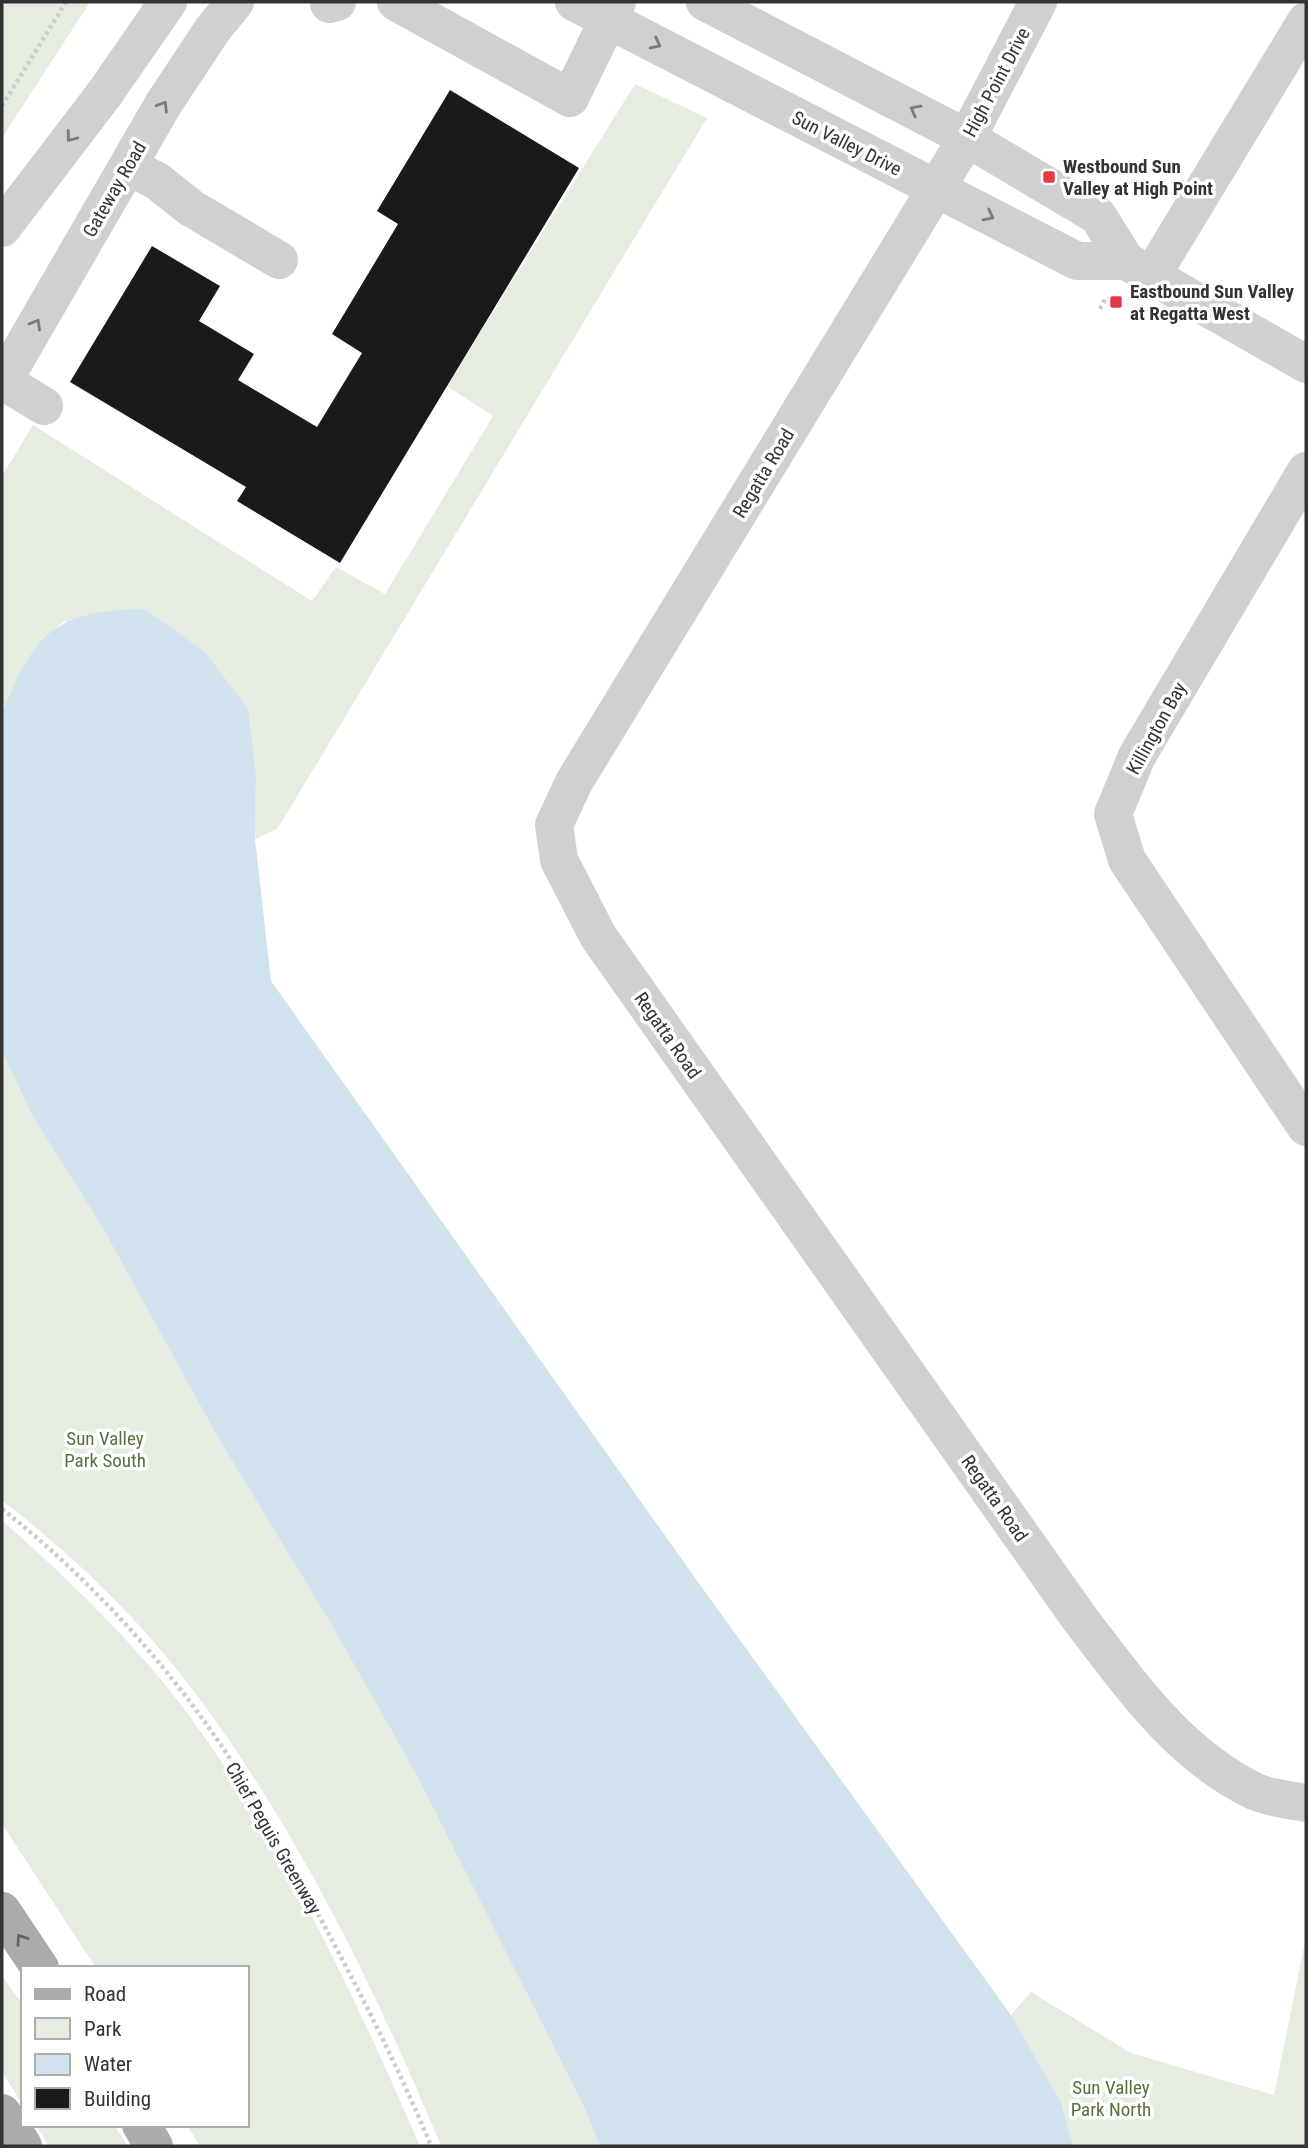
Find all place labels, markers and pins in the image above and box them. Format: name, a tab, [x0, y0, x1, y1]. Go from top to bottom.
place label: Westbound Sun Valley at High Point	[1063, 155, 1213, 200]
marker: Westbound Sun Valley at High Point	[1041, 169, 1057, 185]
place label: Eastbound Sun Valley at Regatta West	[1130, 280, 1294, 325]
marker: Eastbound Sun Valley at Regatta West	[1108, 294, 1124, 310]

